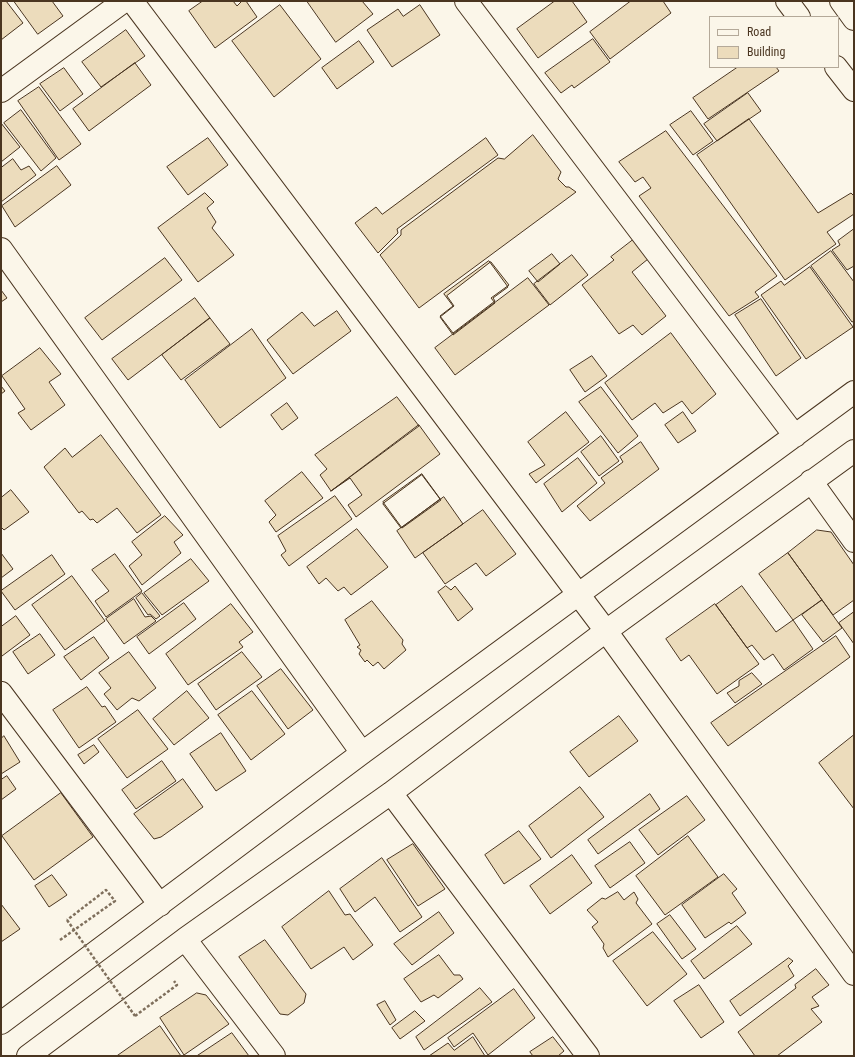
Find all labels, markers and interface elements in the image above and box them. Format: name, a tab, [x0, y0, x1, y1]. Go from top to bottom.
legend	[709, 16, 839, 68]
text: Road	[747, 25, 771, 39]
text: Building	[747, 45, 785, 59]

